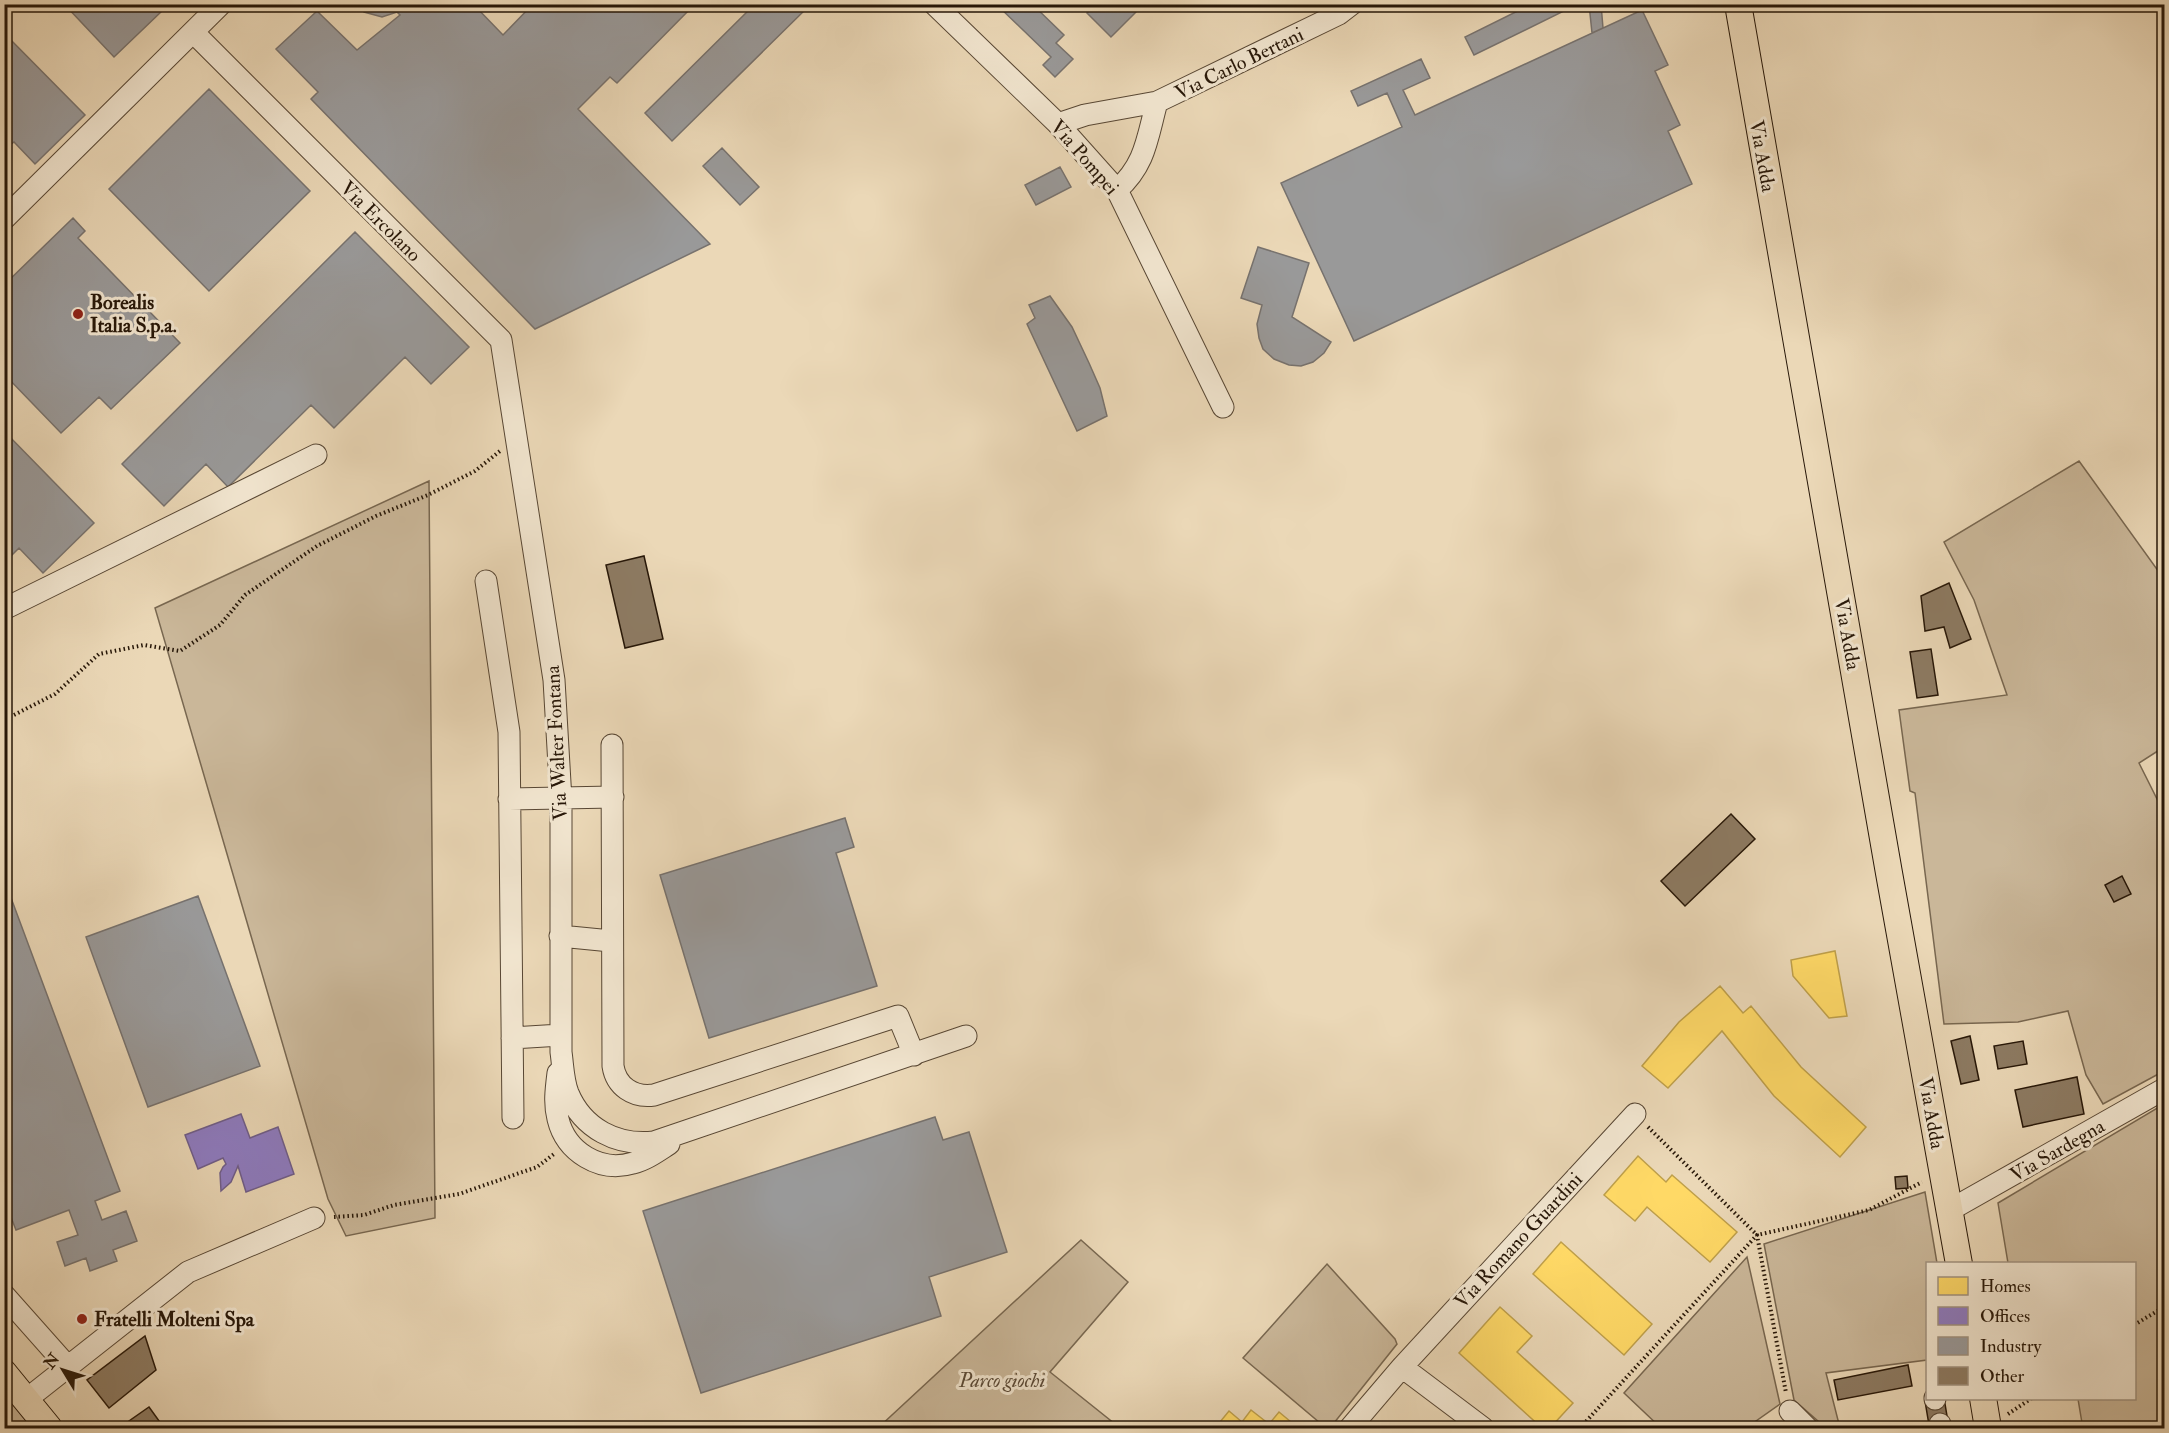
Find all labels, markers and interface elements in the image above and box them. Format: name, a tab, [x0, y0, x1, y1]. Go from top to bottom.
street label: Via Carlo Bertani	[1171, 22, 1308, 105]
street label: Via Pompei	[1044, 114, 1124, 201]
street label: Via Adda	[1744, 118, 1781, 195]
street label: Via Ercolano	[335, 176, 426, 267]
place label: Borealis Italia S.p.a.	[90, 290, 177, 339]
marker: Borealis Italia S.p.a.	[71, 307, 85, 321]
street label: Via Adda	[1829, 596, 1866, 673]
street label: Via Walter Fontana	[540, 664, 573, 821]
street label: Via Adda	[1913, 1075, 1950, 1152]
street label: Via Sardegna	[2005, 1113, 2110, 1188]
street label: Via Romano Guardini	[1449, 1167, 1588, 1314]
legend	[1926, 1262, 2136, 1400]
text: Homes	[1980, 1275, 2031, 1298]
text: Offices	[1980, 1305, 2030, 1328]
place label: Fratelli Molteni Spa	[94, 1307, 255, 1333]
marker: Fratelli Molteni Spa	[75, 1312, 89, 1326]
text: Industry	[1980, 1335, 2042, 1358]
north arrow	[33, 1340, 93, 1400]
text: N	[39, 1349, 65, 1374]
text: Other	[1980, 1365, 2024, 1388]
park label: Parco giochi	[958, 1368, 1046, 1393]

